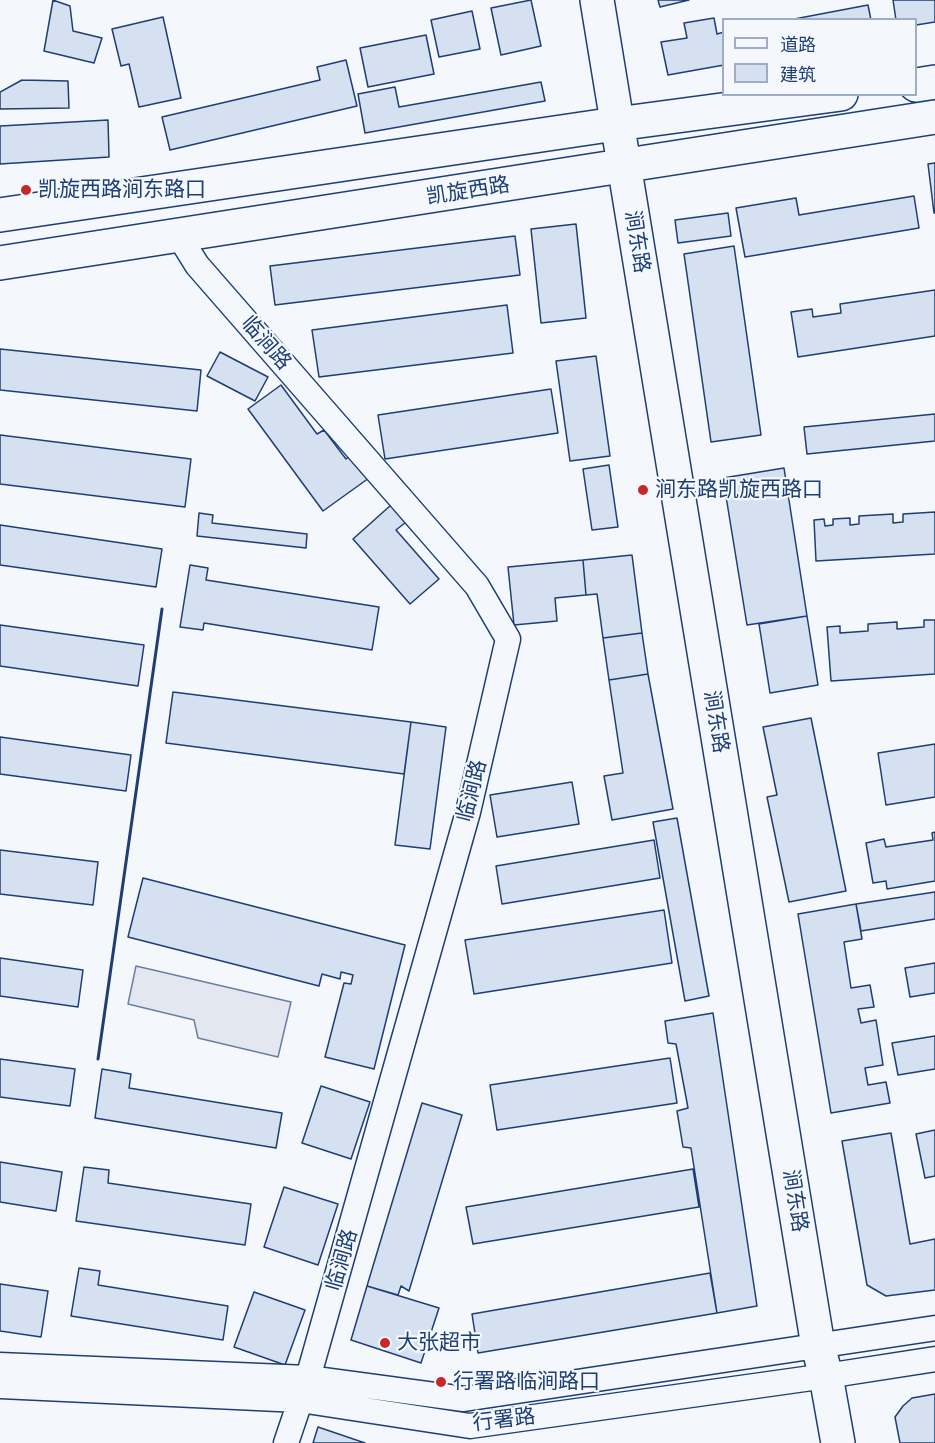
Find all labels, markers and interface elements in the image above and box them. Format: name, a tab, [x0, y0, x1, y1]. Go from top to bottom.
legend	[722, 18, 917, 96]
text: 道路	[780, 33, 816, 56]
text: 建筑	[780, 63, 816, 86]
street label: 凯旋西路	[425, 172, 511, 210]
place label: 凯旋西路涧东路口	[38, 177, 206, 203]
marker: 凯旋西路涧东路口	[19, 183, 33, 197]
street label: 涧东路	[620, 209, 654, 275]
street label: 临涧路	[236, 311, 296, 375]
place label: 涧东路凯旋西路口	[655, 477, 823, 503]
marker: 涧东路凯旋西路口	[636, 483, 650, 497]
street label: 涧东路	[699, 689, 733, 755]
street label: 临涧路	[452, 757, 492, 825]
street label: 涧东路	[778, 1168, 812, 1234]
street label: 临涧路	[321, 1226, 363, 1294]
place label: 大张超市	[397, 1330, 481, 1356]
marker: 大张超市	[378, 1336, 392, 1350]
place label: 行署路临涧路口	[453, 1369, 600, 1395]
marker: 行署路临涧路口	[434, 1375, 448, 1389]
street label: 行署路	[471, 1404, 537, 1436]

